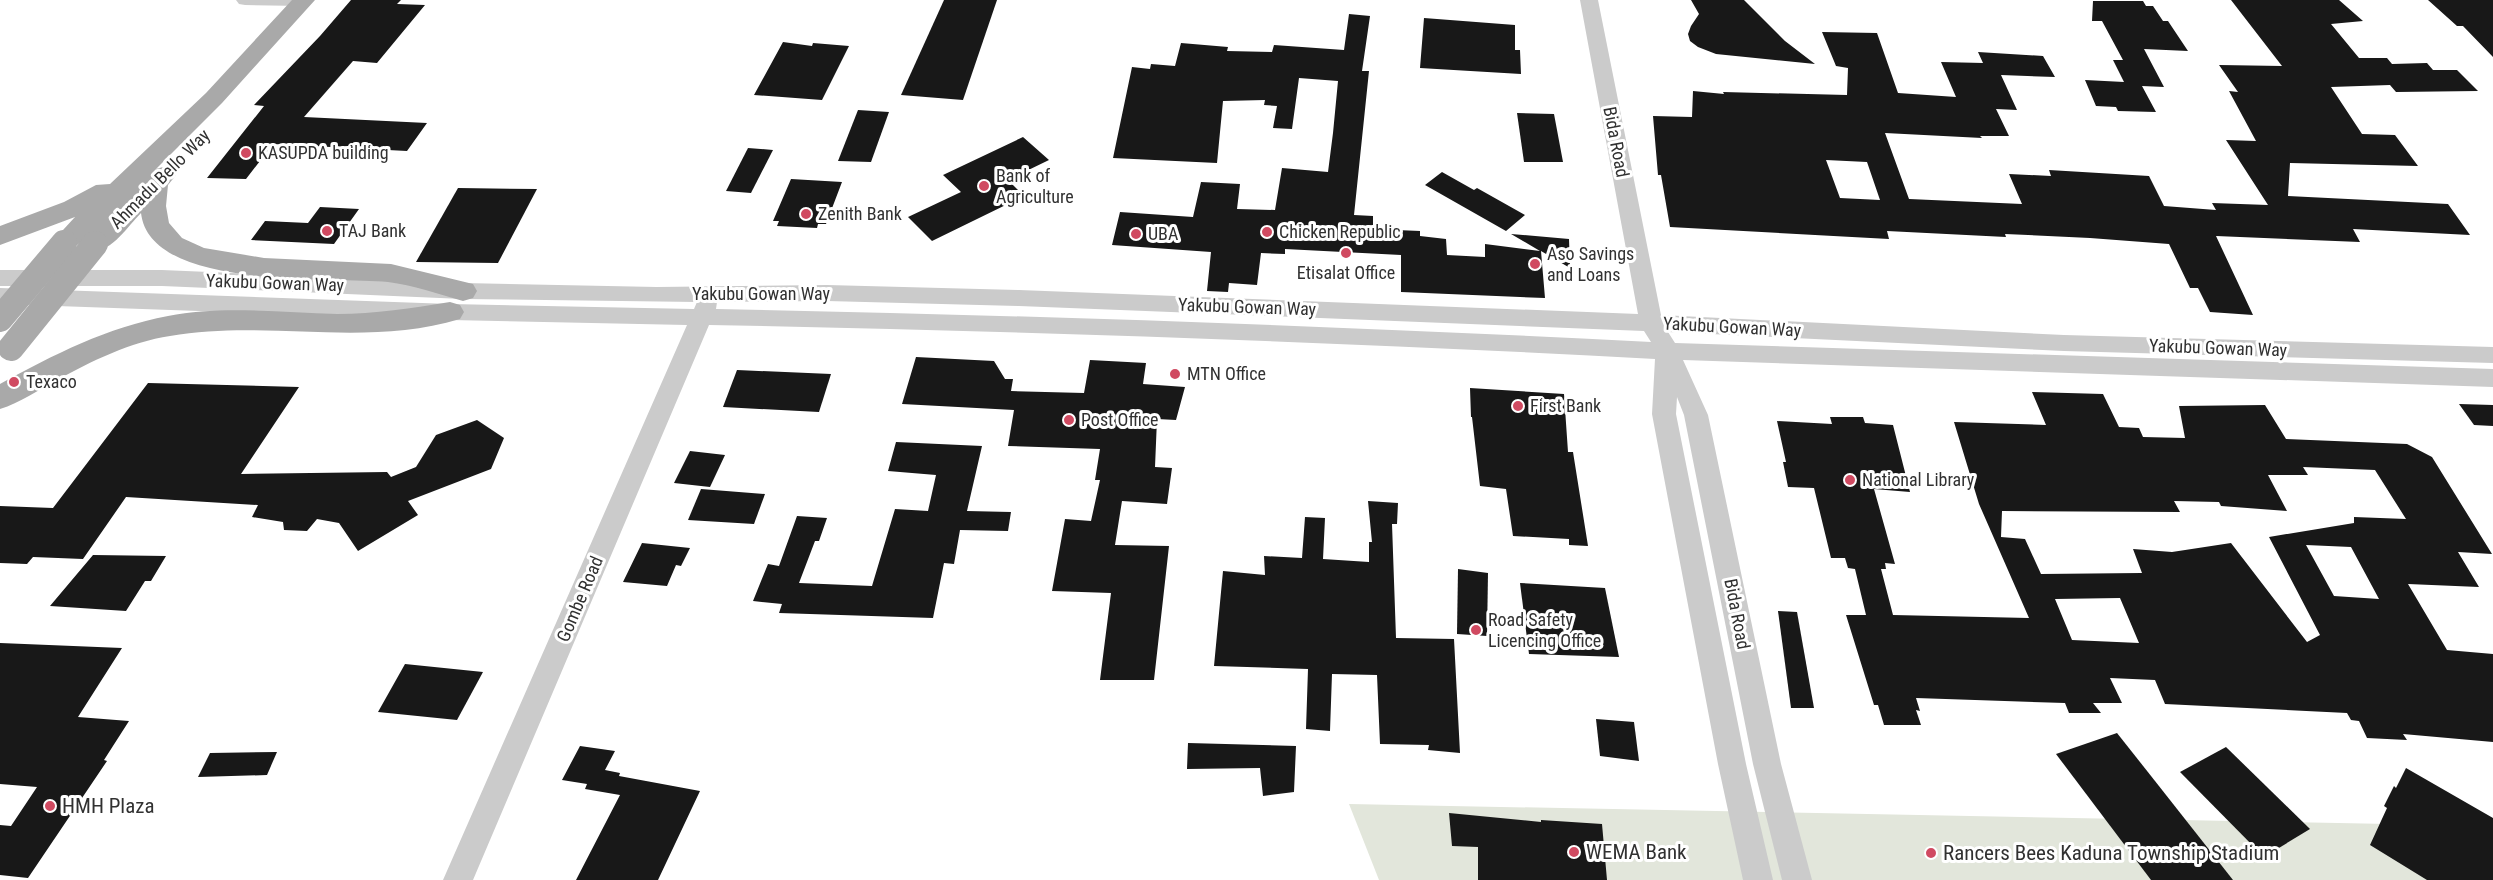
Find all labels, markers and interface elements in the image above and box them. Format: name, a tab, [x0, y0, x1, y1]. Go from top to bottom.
street label: Bida Road	[1599, 105, 1634, 179]
street label: Ahmadu Bello Way	[106, 124, 214, 233]
place label: KASUPDA building	[258, 142, 389, 163]
marker: KASUPDA building	[239, 146, 253, 160]
place label: Bank of Agriculture	[996, 165, 1074, 207]
marker: Bank of Agriculture	[977, 179, 991, 193]
place label: Zenith Bank	[818, 203, 902, 224]
marker: Zenith Bank	[799, 207, 813, 221]
place label: TAJ Bank	[339, 220, 406, 241]
place label: Chicken Republic	[1279, 221, 1401, 242]
place label: UBA	[1148, 223, 1179, 244]
marker: TAJ Bank	[320, 224, 334, 238]
marker: Chicken Republic	[1260, 225, 1274, 239]
marker: UBA	[1129, 227, 1143, 241]
place label: Aso Savings and Loans	[1547, 243, 1634, 285]
marker: Etisalat Office	[1339, 246, 1353, 260]
marker: Aso Savings and Loans	[1528, 257, 1542, 271]
place label: Etisalat Office	[1297, 262, 1395, 283]
street label: Yakubu Gowan Way	[206, 270, 345, 295]
street label: Yakubu Gowan Way	[692, 283, 831, 304]
street label: Yakubu Gowan Way	[1178, 294, 1317, 319]
street label: Yakubu Gowan Way	[1662, 312, 1802, 341]
street label: Yakubu Gowan Way	[2149, 335, 2288, 360]
place label: MTN Office	[1187, 363, 1266, 384]
marker: MTN Office	[1168, 367, 1182, 381]
place label: Texaco	[26, 371, 77, 392]
marker: Texaco	[7, 375, 21, 389]
place label: First Bank	[1530, 395, 1601, 416]
marker: First Bank	[1511, 399, 1525, 413]
place label: Post Office	[1081, 409, 1159, 430]
marker: Post Office	[1062, 413, 1076, 427]
place label: National Library	[1862, 469, 1975, 490]
marker: National Library	[1843, 473, 1857, 487]
street label: Gombe Road	[552, 553, 607, 645]
street label: Bida Road	[1720, 577, 1755, 651]
place label: Road Safety Licencing Office	[1488, 609, 1601, 651]
marker: Road Safety Licencing Office	[1469, 623, 1483, 637]
place label: HMH Plaza	[62, 794, 155, 818]
marker: HMH Plaza	[43, 799, 57, 813]
place label: WEMA Bank	[1586, 840, 1687, 864]
place label: Rancers Bees Kaduna Township Stadium	[1943, 841, 2279, 865]
marker: WEMA Bank	[1567, 845, 1581, 859]
marker: Rancers Bees Kaduna Township Stadium	[1924, 846, 1938, 860]

